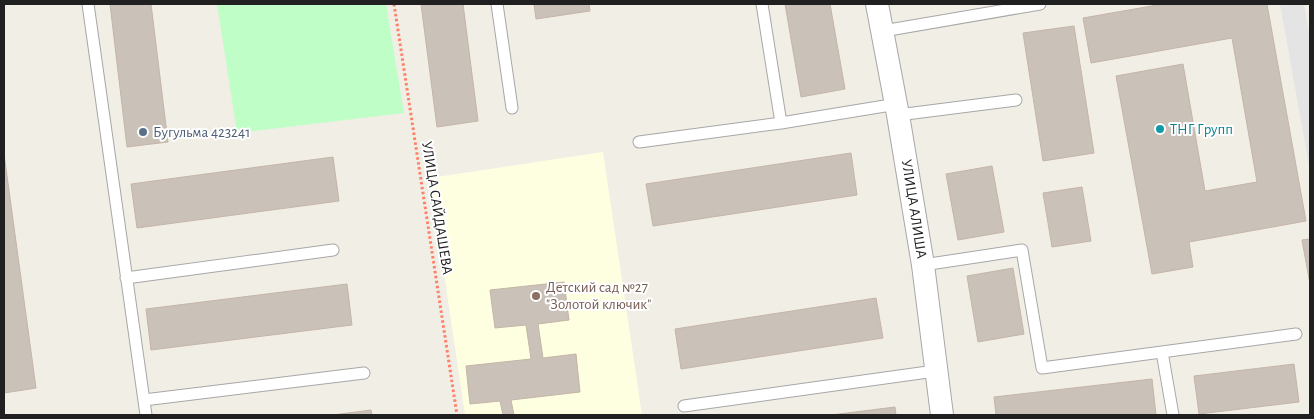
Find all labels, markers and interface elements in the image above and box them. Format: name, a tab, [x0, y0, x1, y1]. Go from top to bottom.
place label: ТНГ Групп	[1170, 122, 1233, 137]
marker: ТНГ Групп	[1154, 123, 1166, 135]
place label: Бугульма 423241	[153, 125, 250, 140]
marker: Бугульма 423241	[137, 126, 149, 138]
street label: УЛИЦА САЙДАШЕВА	[419, 140, 455, 276]
street label: УЛИЦА АЛИША	[899, 158, 929, 260]
place label: Детский сад №27 "Золотой ключик"	[546, 280, 651, 312]
marker: Детский сад №27 "Золотой ключик"	[530, 290, 542, 302]

